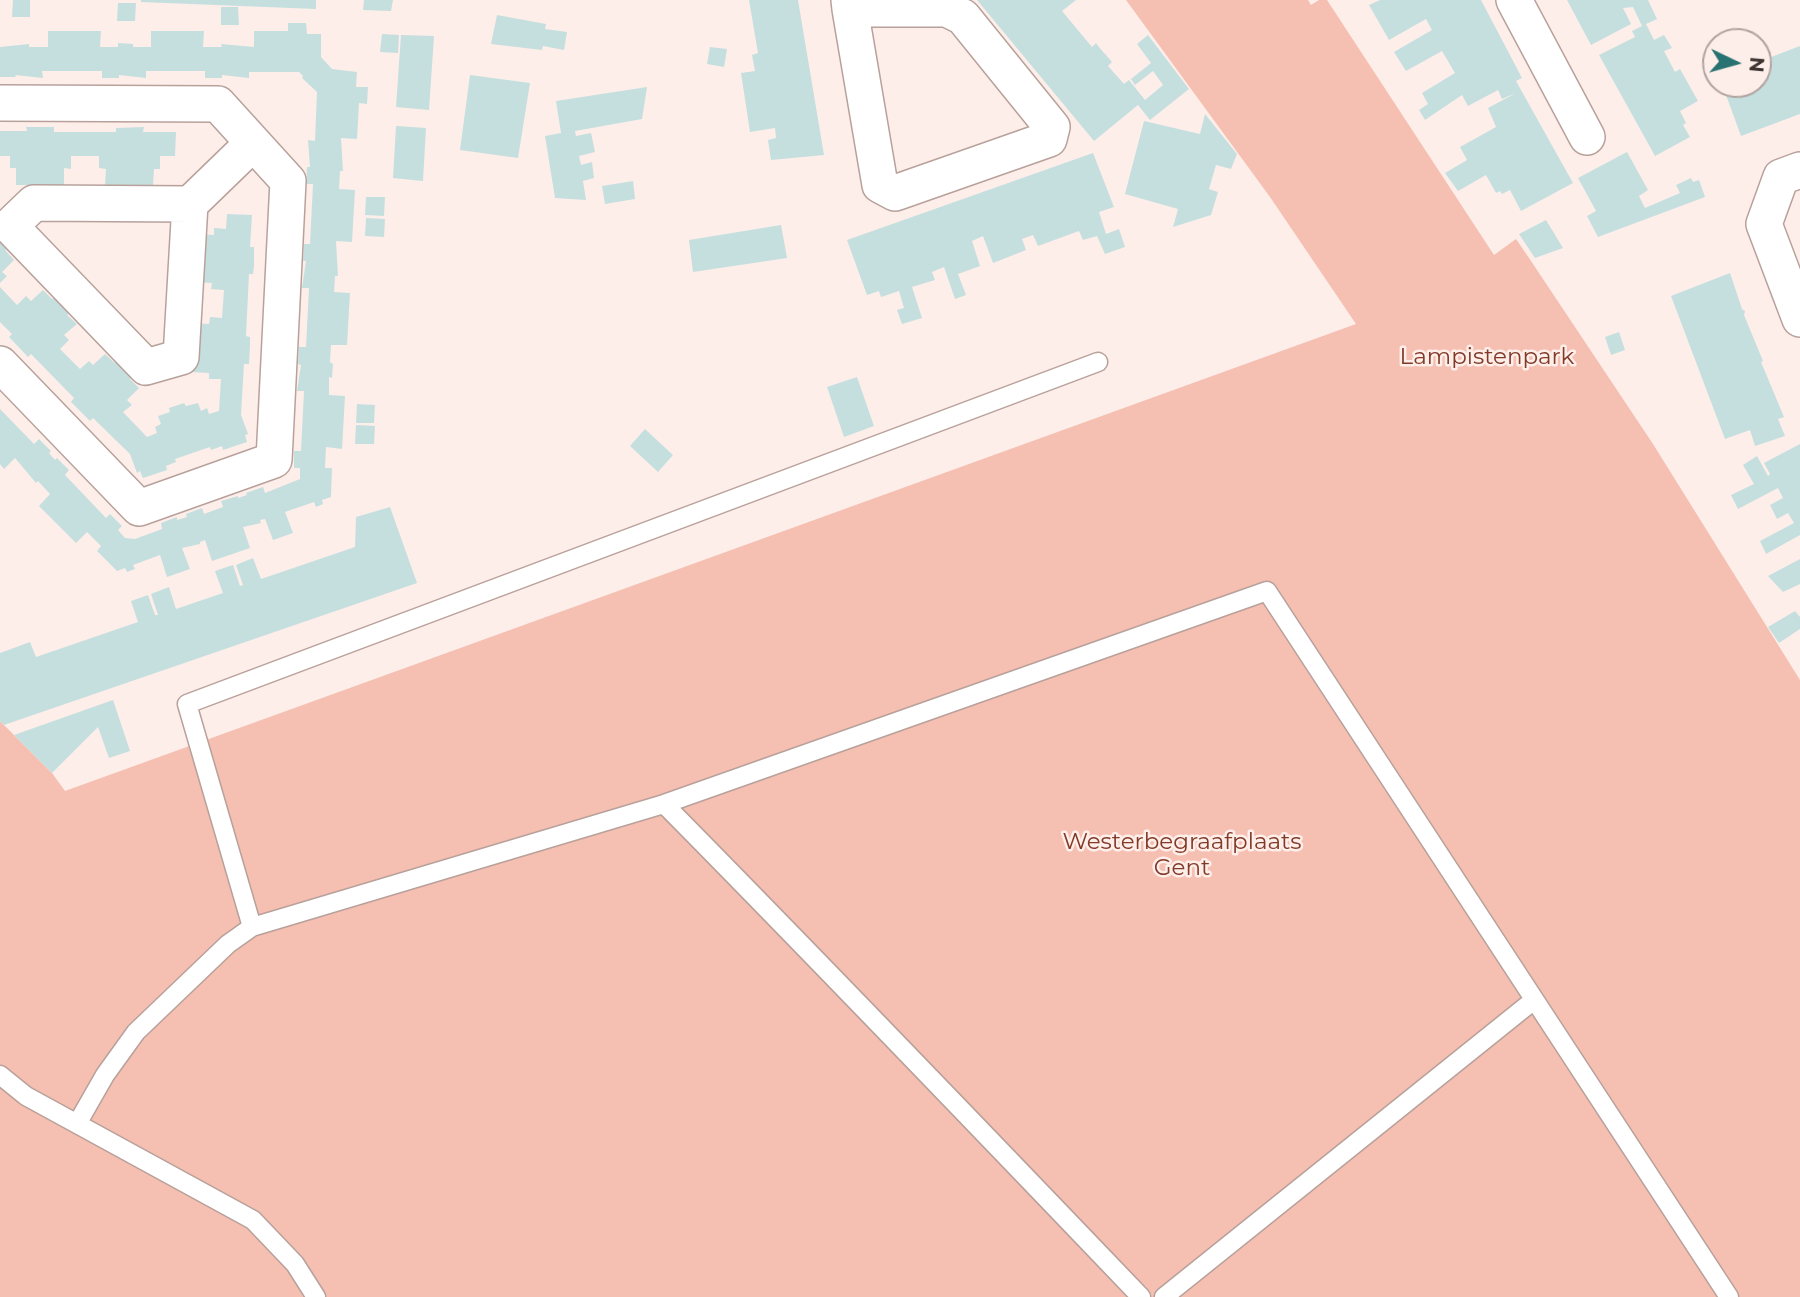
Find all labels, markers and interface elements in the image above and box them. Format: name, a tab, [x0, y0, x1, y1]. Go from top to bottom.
north arrow	[1702, 28, 1772, 98]
text: N	[1744, 56, 1769, 73]
park label: Lampistenpark	[1400, 343, 1574, 371]
park label: Westerbegraafplaats Gent	[1062, 828, 1302, 882]

